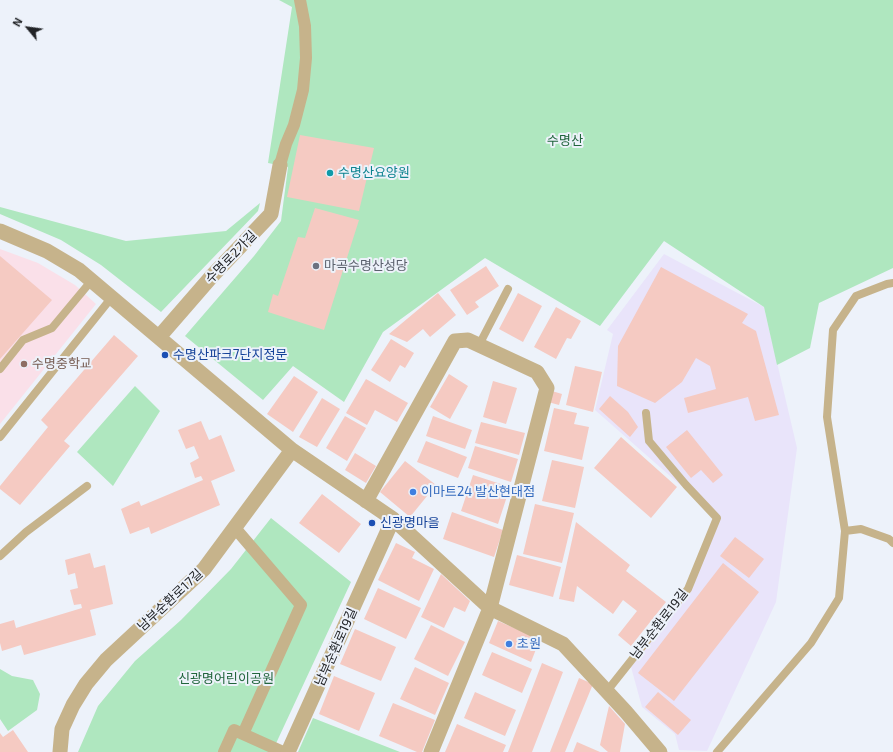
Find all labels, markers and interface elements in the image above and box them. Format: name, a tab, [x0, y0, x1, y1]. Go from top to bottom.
north arrow	[8, 8, 48, 48]
text: N	[9, 15, 25, 29]
park label: 수명산	[547, 133, 583, 149]
place label: 수명산요양원	[338, 165, 410, 181]
marker: 수명산요양원	[325, 168, 335, 178]
street label: 수명로2가길	[202, 227, 260, 287]
place label: 마곡수명산성당	[324, 258, 408, 274]
marker: 마곡수명산성당	[311, 261, 321, 271]
place label: 수명산파크7단지정문	[173, 347, 287, 363]
marker: 수명산파크7단지정문	[160, 350, 170, 360]
place label: 수명중학교	[32, 356, 92, 372]
marker: 수명중학교	[19, 359, 29, 369]
place label: 이마트24 발산현대점	[421, 484, 535, 500]
marker: 이마트24 발산현대점	[408, 487, 418, 497]
place label: 신광명마을	[380, 515, 440, 531]
marker: 신광명마을	[367, 518, 377, 528]
street label: 남부순환로17길	[134, 566, 206, 634]
street label: 남부순환로19길	[627, 586, 691, 662]
street label: 남부순환로19길	[312, 605, 360, 689]
place label: 초원	[517, 636, 541, 652]
marker: 초원	[504, 639, 514, 649]
park label: 신광명어린이공원	[178, 671, 274, 687]

